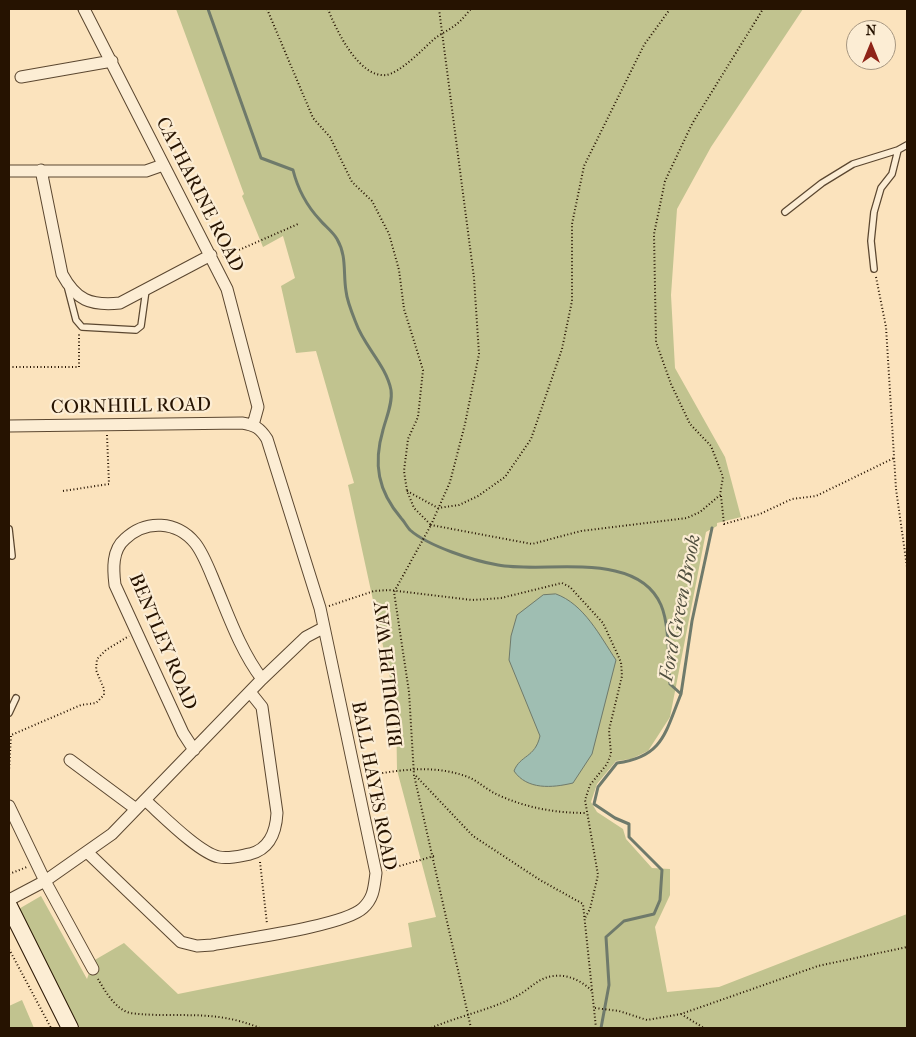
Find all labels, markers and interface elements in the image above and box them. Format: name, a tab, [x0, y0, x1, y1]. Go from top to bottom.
north arrow	[846, 20, 896, 70]
text: N	[866, 22, 876, 39]
street label: CATHARINE ROAD	[150, 114, 248, 276]
street label: CORNHILL ROAD	[51, 394, 211, 420]
water label: Ford Green Brook	[655, 533, 707, 683]
street label: BENTLEY ROAD	[123, 570, 201, 714]
street label: BIDDULPH WAY	[371, 600, 409, 748]
street label: BALL HAYES ROAD	[345, 700, 401, 872]

